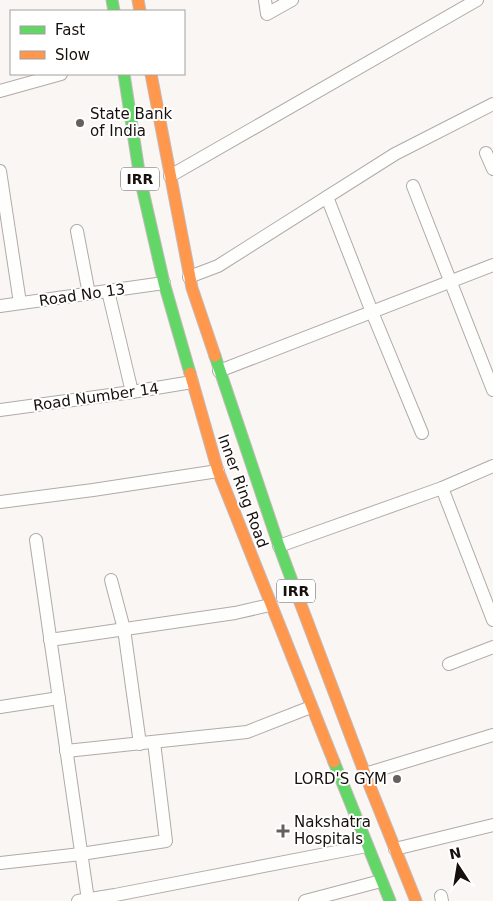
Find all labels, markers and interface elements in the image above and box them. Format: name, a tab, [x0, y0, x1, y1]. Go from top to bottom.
legend	[10, 10, 185, 75]
text: Fast	[55, 21, 85, 39]
text: Slow	[55, 46, 90, 64]
place label: State Bank of India	[90, 105, 172, 140]
marker: State Bank of India	[74, 117, 86, 129]
road number: IRR	[121, 168, 159, 190]
street label: Road No 13	[38, 280, 126, 310]
street label: Road Number 14	[32, 379, 160, 415]
street label: Inner Ring Road	[214, 432, 272, 550]
road number: IRR	[277, 580, 315, 602]
place label: LORD'S GYM	[294, 770, 387, 788]
marker: LORD'S GYM	[391, 773, 403, 785]
place label: Nakshatra Hospitals	[294, 813, 371, 848]
marker: Nakshatra Hospitals	[276, 824, 290, 838]
north arrow	[433, 841, 483, 891]
text: N	[448, 844, 463, 862]

